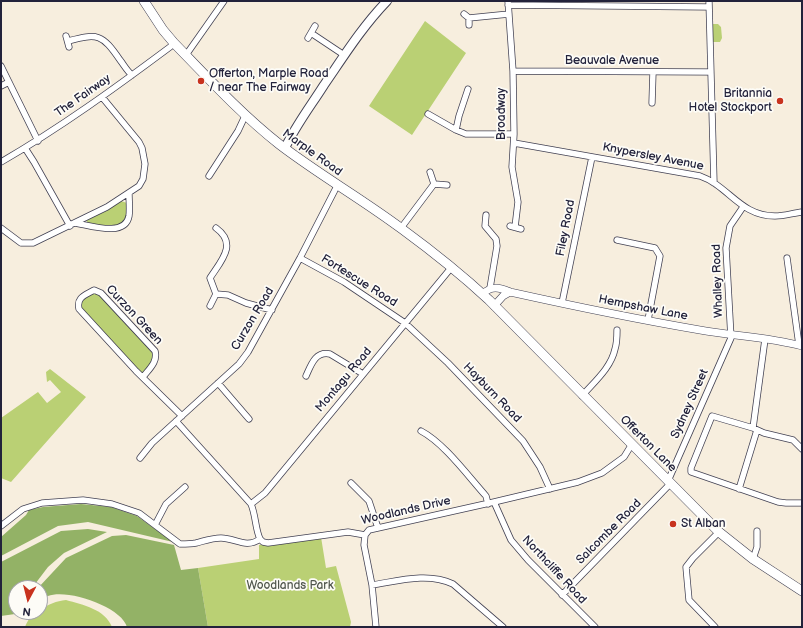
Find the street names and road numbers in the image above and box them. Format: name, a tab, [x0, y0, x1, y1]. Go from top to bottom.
street label: Beauvale Avenue	[565, 54, 659, 68]
street label: The Fairway	[52, 72, 114, 120]
street label: Broadway	[495, 88, 509, 140]
street label: Marple Road	[279, 126, 345, 180]
street label: Knypersley Avenue	[601, 140, 705, 174]
street label: Filey Road	[553, 199, 579, 257]
street label: Whalley Road	[710, 244, 726, 318]
street label: Fortescue Road	[318, 252, 400, 310]
street label: Curzon Green	[103, 282, 165, 348]
street label: Curzon Road	[228, 285, 278, 353]
street label: Hempshaw Lane	[597, 292, 689, 324]
street label: Montagu Road	[313, 345, 375, 415]
street label: Hayburn Road	[460, 360, 524, 426]
street label: Sydney Street	[668, 367, 712, 441]
street label: Offerton Lane	[617, 413, 679, 475]
street label: Woodlands Drive	[360, 494, 452, 528]
street label: Salcombe Road	[574, 497, 644, 567]
street label: Northcliffe Road	[519, 533, 589, 607]

